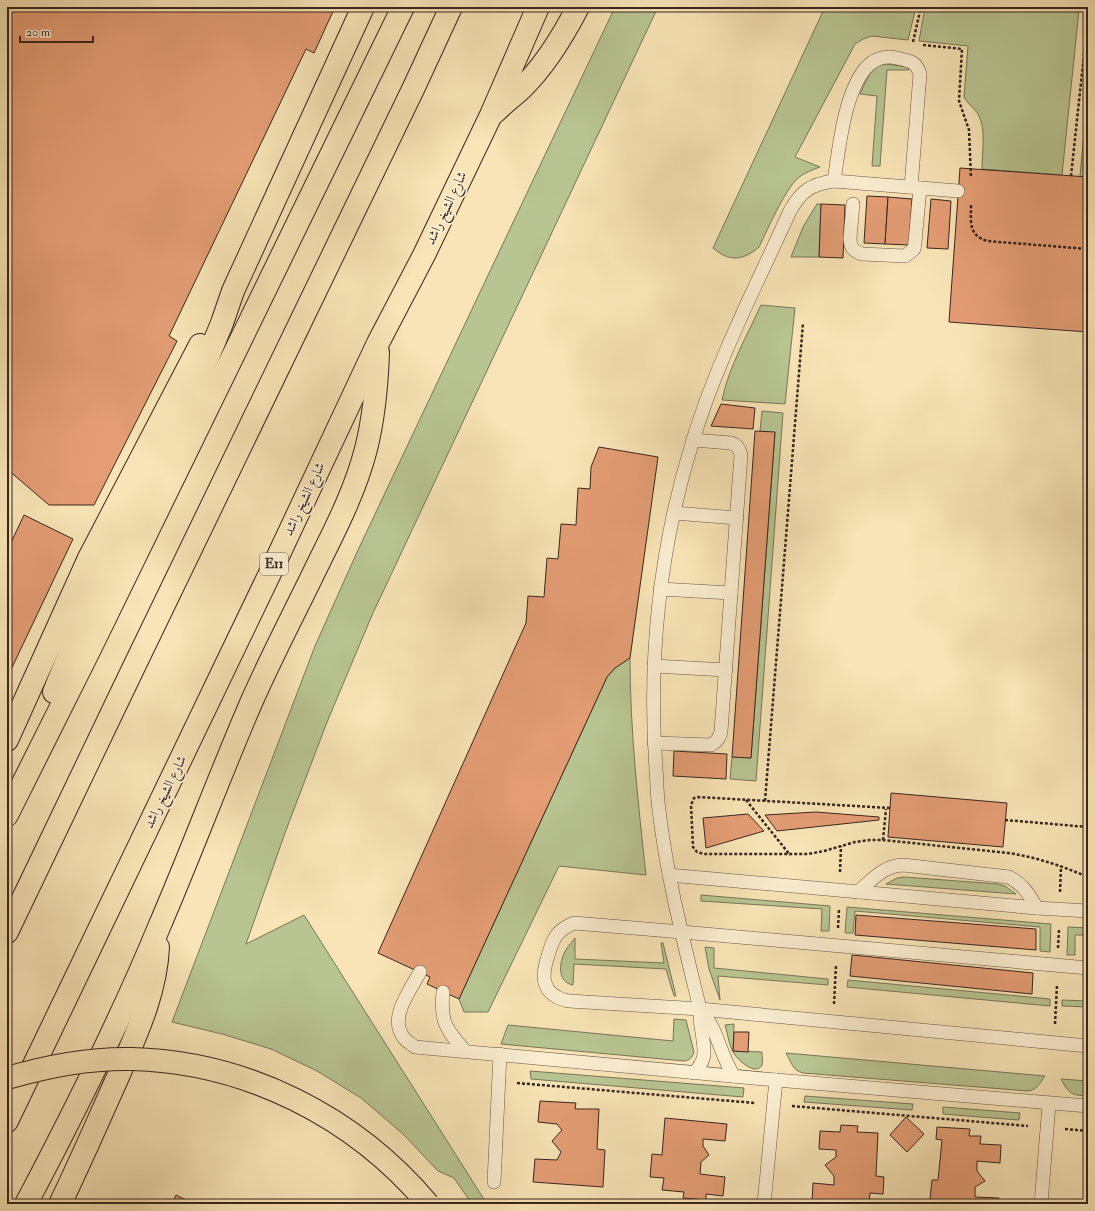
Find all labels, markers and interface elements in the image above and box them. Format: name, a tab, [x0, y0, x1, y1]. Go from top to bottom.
scale bar	[20, 18, 93, 44]
text: 20 m	[26, 25, 51, 40]
street label: شارع الشيخ راشد	[422, 168, 474, 249]
street label: شارع الشيخ راشد	[280, 459, 332, 540]
road number: E11	[260, 553, 288, 575]
street label: شارع الشيخ راشد	[140, 753, 194, 833]

